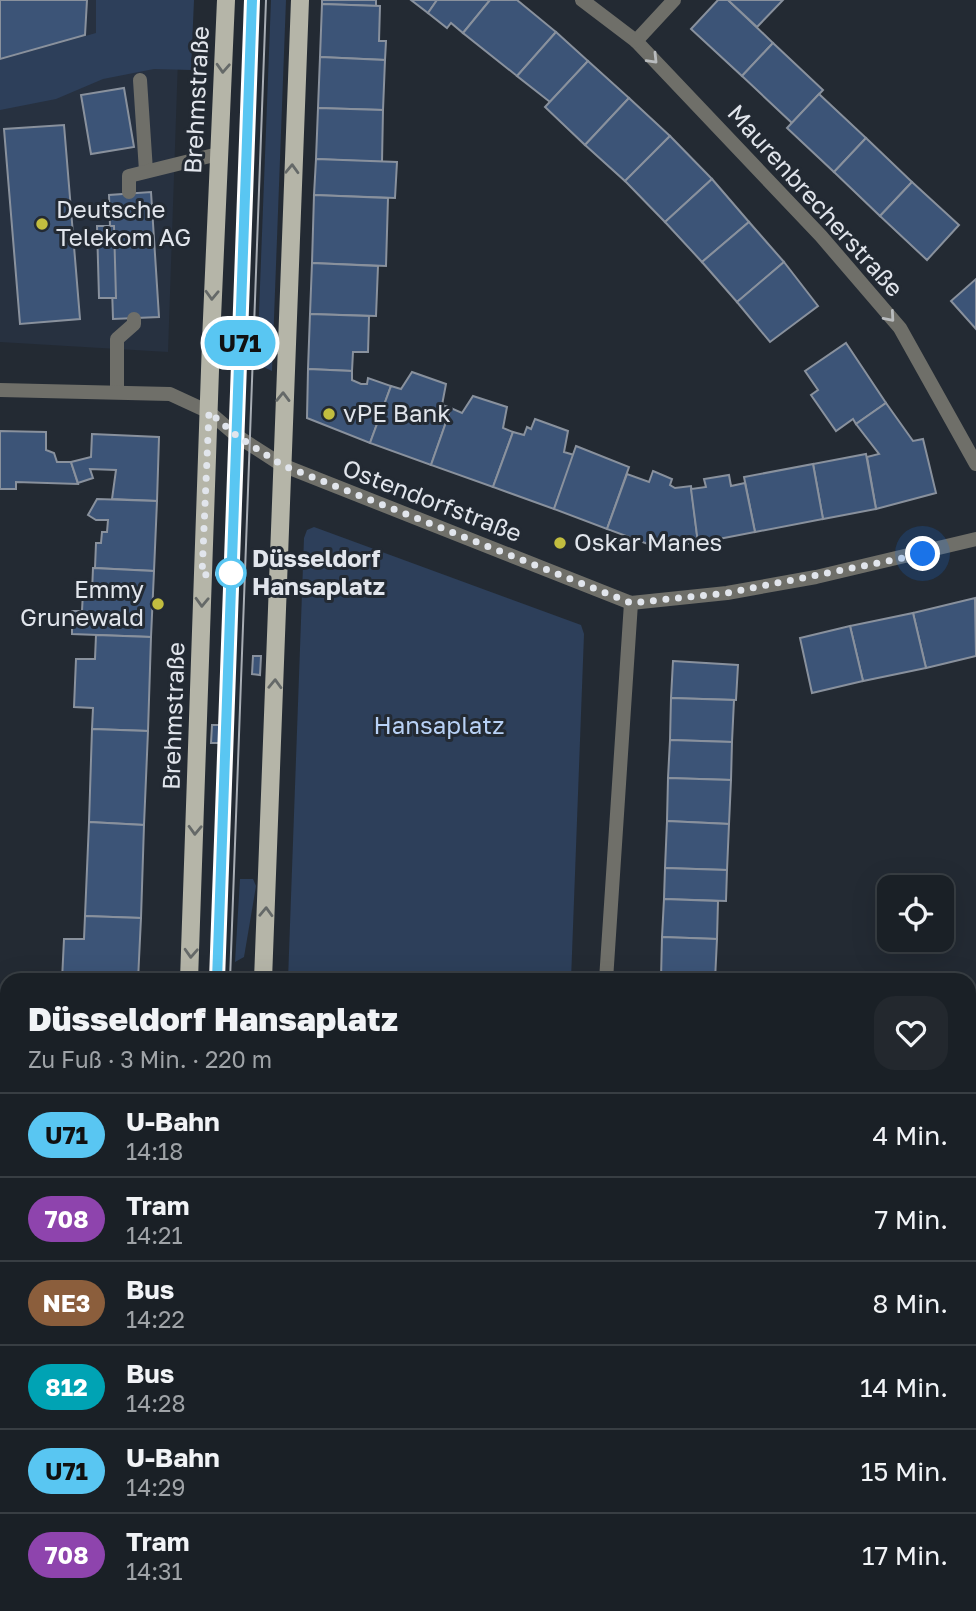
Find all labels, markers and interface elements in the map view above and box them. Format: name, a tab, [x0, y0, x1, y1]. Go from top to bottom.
street label: Brehmstraße	[177, 25, 214, 175]
one-way arrow	[645, 51, 658, 64]
one-way arrow	[215, 63, 230, 74]
street label: Maurenbrecherstraße	[722, 98, 910, 302]
one-way arrow	[285, 164, 300, 175]
place label: Deutsche Telekom AG	[56, 194, 191, 251]
marker: Deutsche Telekom AG	[34, 216, 50, 232]
one-way arrow	[205, 290, 220, 301]
one-way arrow	[882, 308, 894, 321]
line badge: U71	[200, 320, 280, 366]
text: U71	[219, 328, 261, 357]
one-way arrow	[275, 391, 291, 401]
place label: vPE Bank	[343, 398, 451, 427]
marker: vPE Bank	[321, 406, 337, 422]
street label: Ostendorfstraße	[339, 452, 526, 547]
place label: Oskar Manes	[574, 527, 722, 556]
marker: Oskar Manes	[552, 535, 568, 551]
your location	[905, 536, 940, 571]
place label: Düsseldorf Hansaplatz	[252, 543, 385, 600]
marker: Düsseldorf Hansaplatz	[216, 558, 246, 588]
place label: Emmy Grunewald	[20, 574, 144, 631]
marker: Emmy Grunewald	[150, 596, 166, 612]
one-way arrow	[194, 597, 209, 608]
street label: Brehmstraße	[155, 642, 190, 790]
one-way arrow	[267, 679, 282, 690]
park label: Hansaplatz	[374, 710, 504, 739]
one-way arrow	[187, 825, 202, 836]
map controls	[877, 875, 954, 952]
button: locate	[877, 875, 954, 952]
one-way arrow	[258, 906, 274, 917]
one-way arrow	[183, 948, 198, 959]
button: heart	[874, 996, 948, 1070]
text: Düsseldorf Hansaplatz	[28, 999, 398, 1038]
text: Zu Fuß · 3 Min. · 220 m	[28, 1045, 272, 1073]
text: U-Bahn	[126, 1106, 220, 1137]
text: U71	[45, 1120, 88, 1149]
text: 4 Min.	[873, 1120, 948, 1151]
text: 14:18	[126, 1137, 183, 1165]
text: Tram	[126, 1190, 189, 1221]
text: 708	[44, 1204, 89, 1233]
text: 7 Min.	[875, 1204, 948, 1235]
text: 14:21	[126, 1221, 183, 1249]
text: Bus	[126, 1274, 174, 1305]
text: NE3	[43, 1288, 90, 1317]
text: 8 Min.	[873, 1288, 948, 1319]
text: 14:22	[126, 1305, 185, 1333]
text: Bus	[126, 1358, 174, 1389]
text: 812	[45, 1372, 88, 1401]
text: 14 Min.	[860, 1372, 948, 1403]
text: 14:28	[126, 1389, 185, 1417]
text: U-Bahn	[126, 1442, 220, 1473]
text: U71	[45, 1456, 88, 1485]
text: 15 Min.	[861, 1456, 948, 1487]
text: 14:29	[126, 1473, 185, 1501]
text: Tram	[126, 1526, 189, 1557]
text: 708	[44, 1540, 89, 1569]
text: 17 Min.	[862, 1540, 948, 1571]
text: 14:31	[126, 1557, 183, 1585]

